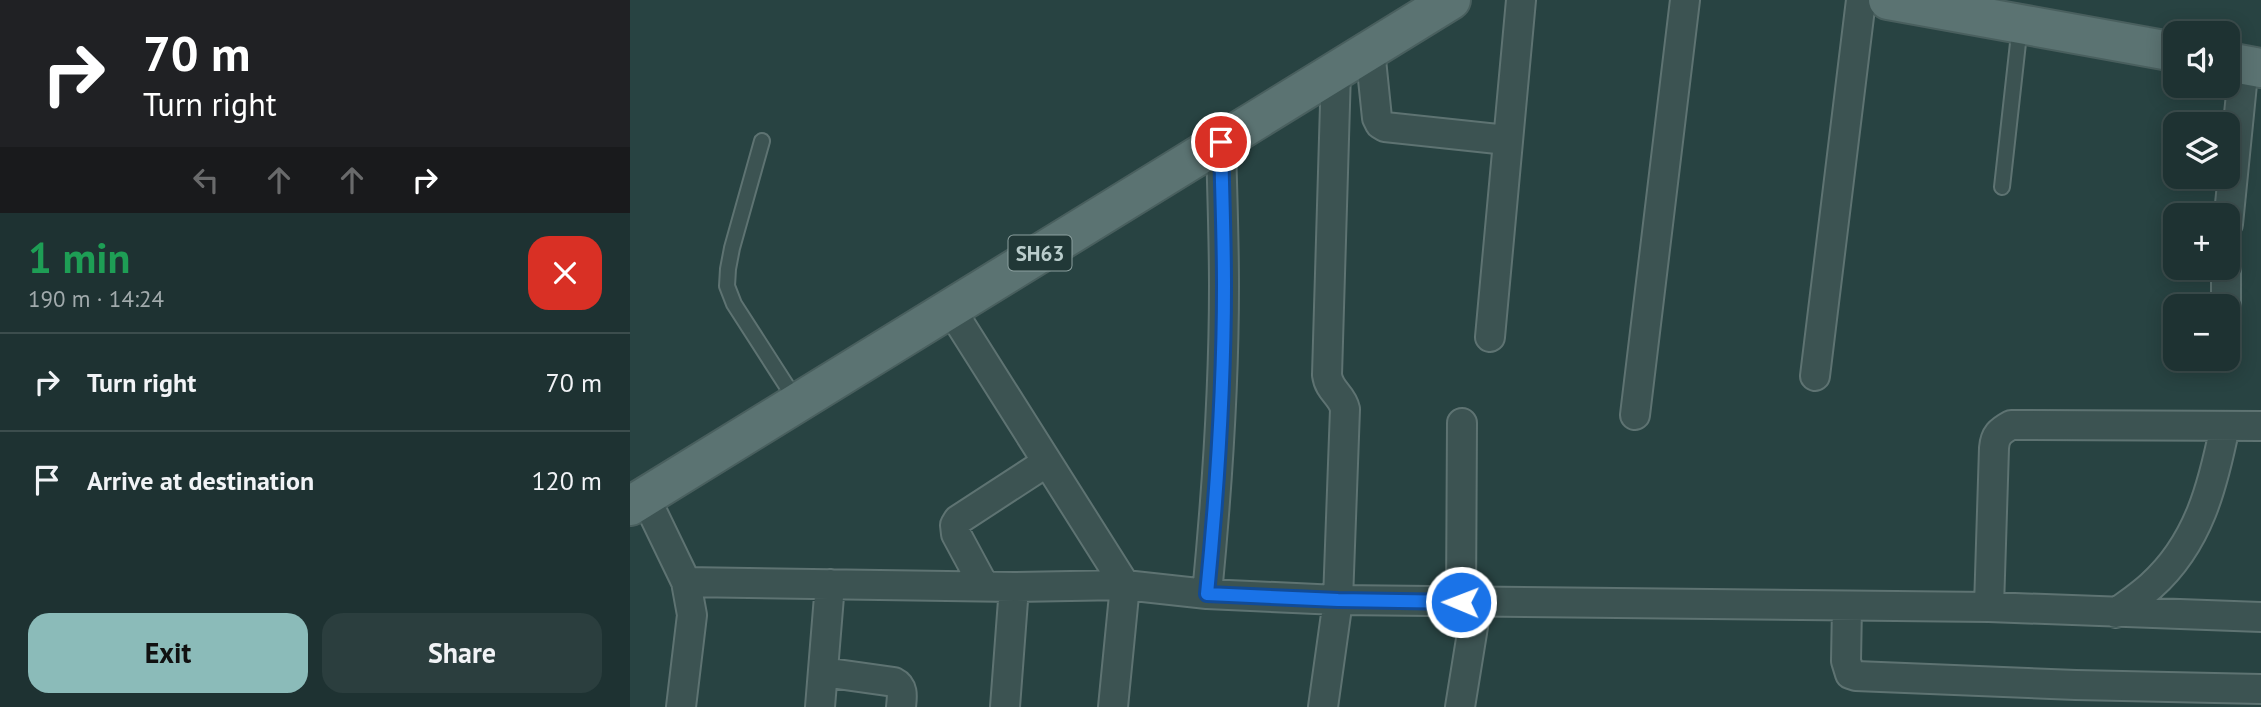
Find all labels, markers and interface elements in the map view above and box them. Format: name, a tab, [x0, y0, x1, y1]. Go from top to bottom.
text: 70 m	[143, 21, 250, 85]
map controls	[2163, 21, 2240, 371]
button: sound	[2163, 21, 2240, 98]
icon: right	[28, 28, 119, 119]
text: Turn right	[143, 83, 277, 125]
pin	[1191, 112, 1251, 172]
button: layers	[2163, 112, 2240, 189]
icon: arrive	[1202, 123, 1240, 161]
icon: left	[187, 161, 225, 199]
icon: ahead	[260, 161, 298, 199]
icon: ahead	[333, 161, 371, 199]
icon: right	[406, 161, 444, 199]
button: +	[2163, 203, 2240, 280]
text: 1 min	[28, 230, 130, 285]
button: close	[528, 236, 602, 310]
road number: SH63	[1008, 236, 1072, 270]
text: 190 m · 14:24	[28, 284, 164, 313]
button: −	[2163, 294, 2240, 371]
icon: right	[28, 363, 66, 401]
text: Turn right	[87, 366, 196, 399]
text: 70 m	[546, 366, 602, 399]
icon: arrive	[28, 461, 66, 499]
text: Arrive at destination	[87, 464, 314, 497]
text: 120 m	[531, 464, 602, 497]
position arrow	[1424, 565, 1498, 639]
button: Exit	[28, 613, 308, 693]
button: Share	[322, 613, 602, 693]

